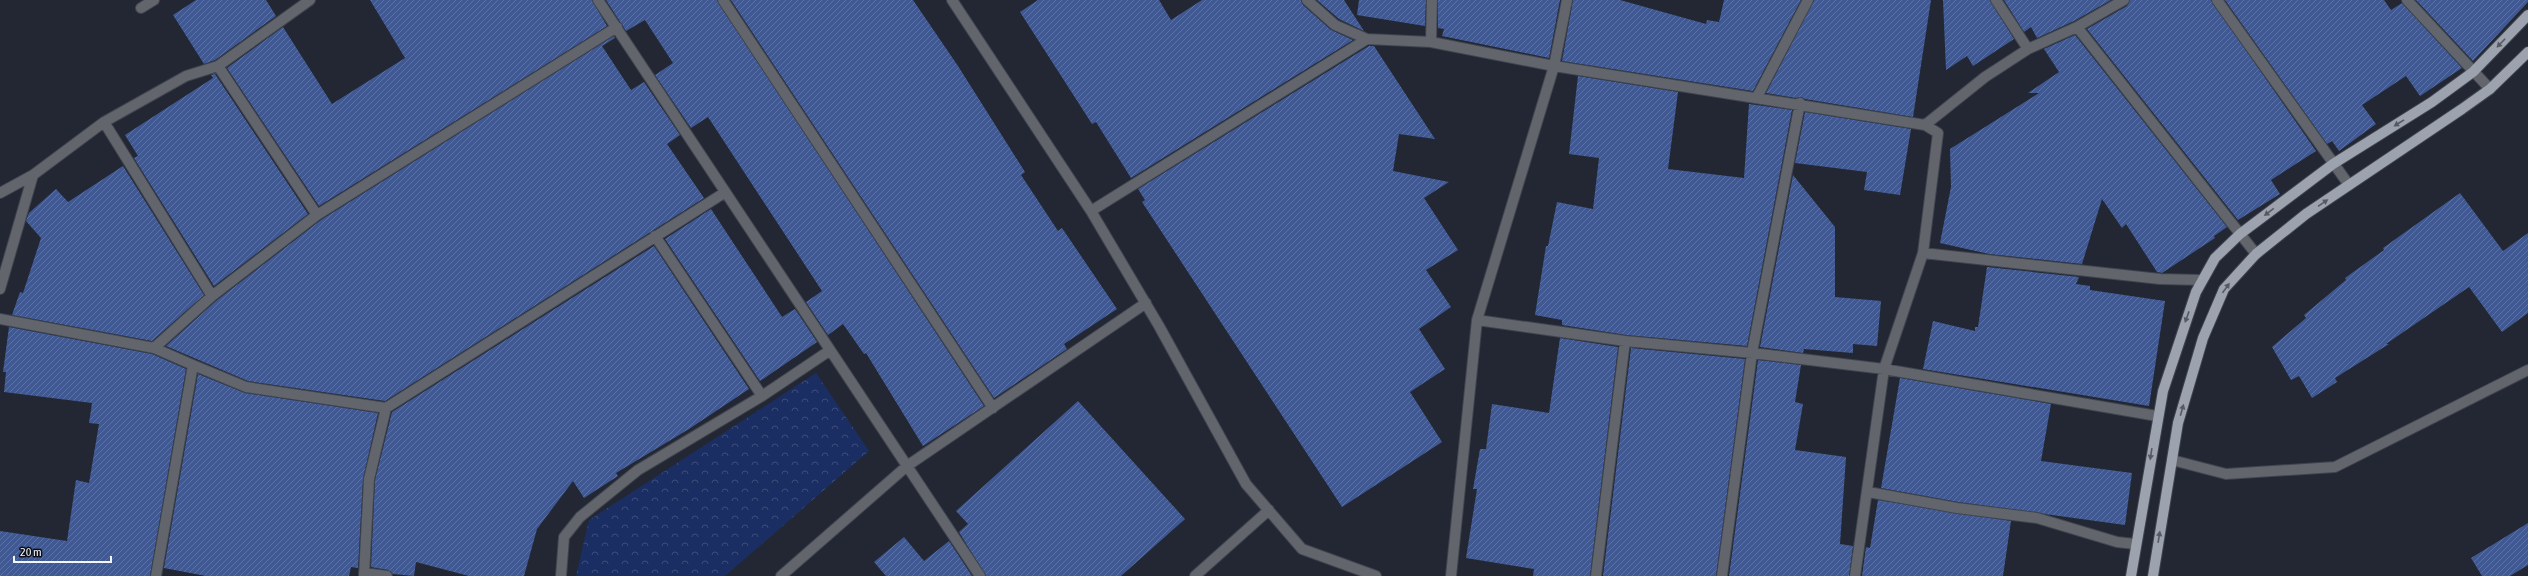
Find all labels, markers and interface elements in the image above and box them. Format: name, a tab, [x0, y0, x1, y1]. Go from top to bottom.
one-way arrow	[2496, 38, 2506, 48]
one-way arrow	[2393, 119, 2405, 126]
one-way arrow	[2318, 199, 2328, 207]
one-way arrow	[2263, 208, 2274, 217]
one-way arrow	[2222, 282, 2230, 293]
one-way arrow	[2184, 311, 2190, 323]
one-way arrow	[2179, 403, 2185, 415]
one-way arrow	[2148, 448, 2154, 460]
one-way arrow	[2156, 531, 2162, 544]
scale bar	[14, 538, 111, 564]
text: 20 m	[20, 545, 42, 559]

